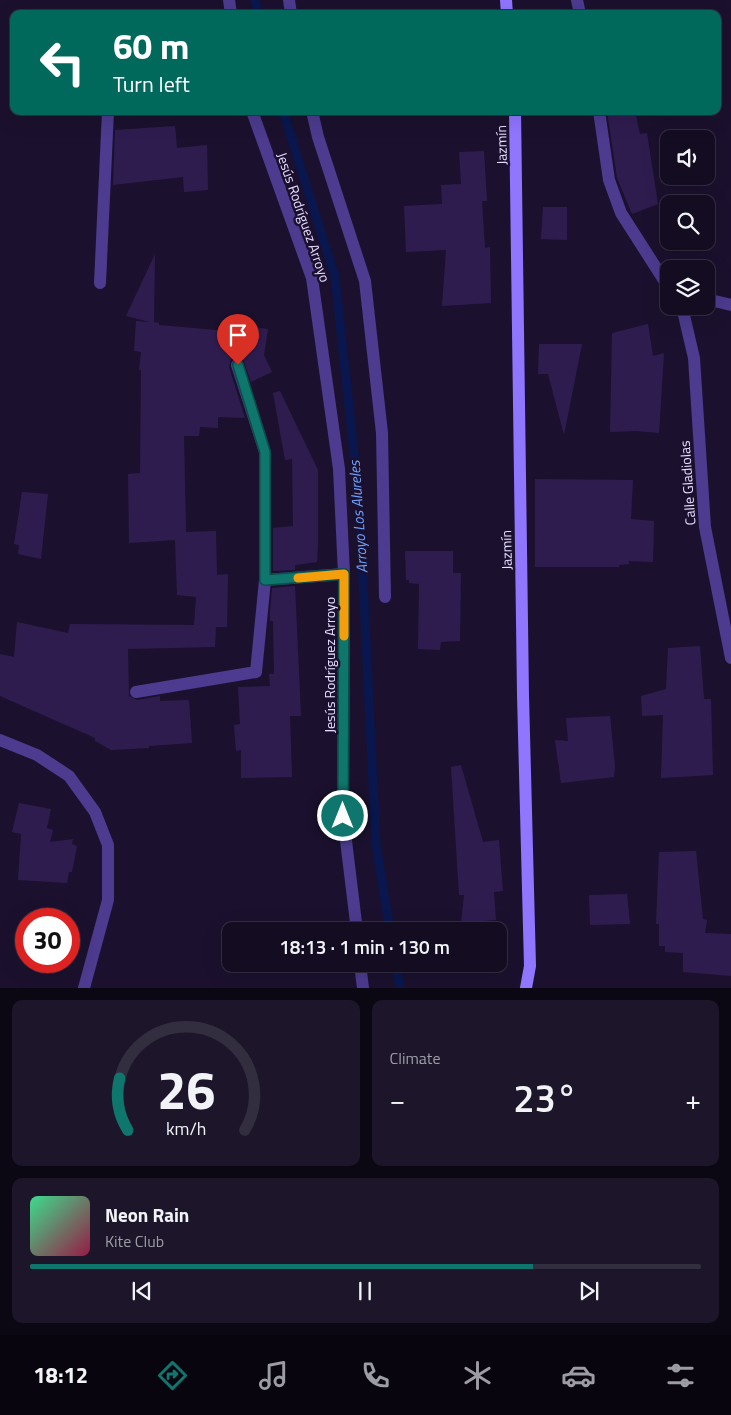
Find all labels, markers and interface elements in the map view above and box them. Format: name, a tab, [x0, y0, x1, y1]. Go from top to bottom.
text: 60 m	[113, 19, 189, 73]
icon: left	[30, 30, 95, 95]
text: Turn left	[113, 67, 190, 101]
street label: Jazmín	[490, 125, 512, 165]
map controls	[660, 130, 715, 315]
button: sound	[660, 130, 715, 185]
street label: Jesús Rodríguez Arroyo	[272, 149, 336, 285]
button: search	[660, 195, 715, 250]
button: layers	[660, 260, 715, 315]
pin	[217, 314, 259, 365]
icon: arrive	[224, 321, 252, 349]
street label: Calle Gladiolas	[674, 440, 700, 526]
water label: Arroyo Los Alureles	[342, 458, 373, 574]
street label: Jazmín	[495, 530, 517, 570]
street label: Jesús Rodríguez Arroyo	[319, 597, 340, 733]
position arrow	[316, 789, 368, 841]
speed limit sign: 30	[15, 908, 80, 973]
text: 18:13 · 1 min · 130 m	[279, 932, 450, 961]
text: Climate	[390, 1046, 441, 1070]
text: 26	[157, 1050, 215, 1129]
text: 23°	[513, 1069, 577, 1127]
text: −	[390, 1078, 405, 1121]
text: +	[685, 1078, 701, 1121]
text: km/h	[166, 1115, 206, 1142]
text: Neon Rain	[105, 1200, 189, 1229]
text: Kite Club	[105, 1229, 164, 1253]
icon: previous	[128, 1277, 156, 1305]
icon: pause	[351, 1277, 379, 1305]
icon: next	[575, 1277, 603, 1305]
text: 18:12	[33, 1358, 88, 1392]
icon: directions	[155, 1358, 190, 1393]
icon: music	[256, 1358, 291, 1393]
icon: phone	[358, 1358, 393, 1393]
icon: climate	[460, 1358, 495, 1393]
icon: car	[561, 1358, 596, 1393]
icon: filters	[663, 1358, 698, 1393]

